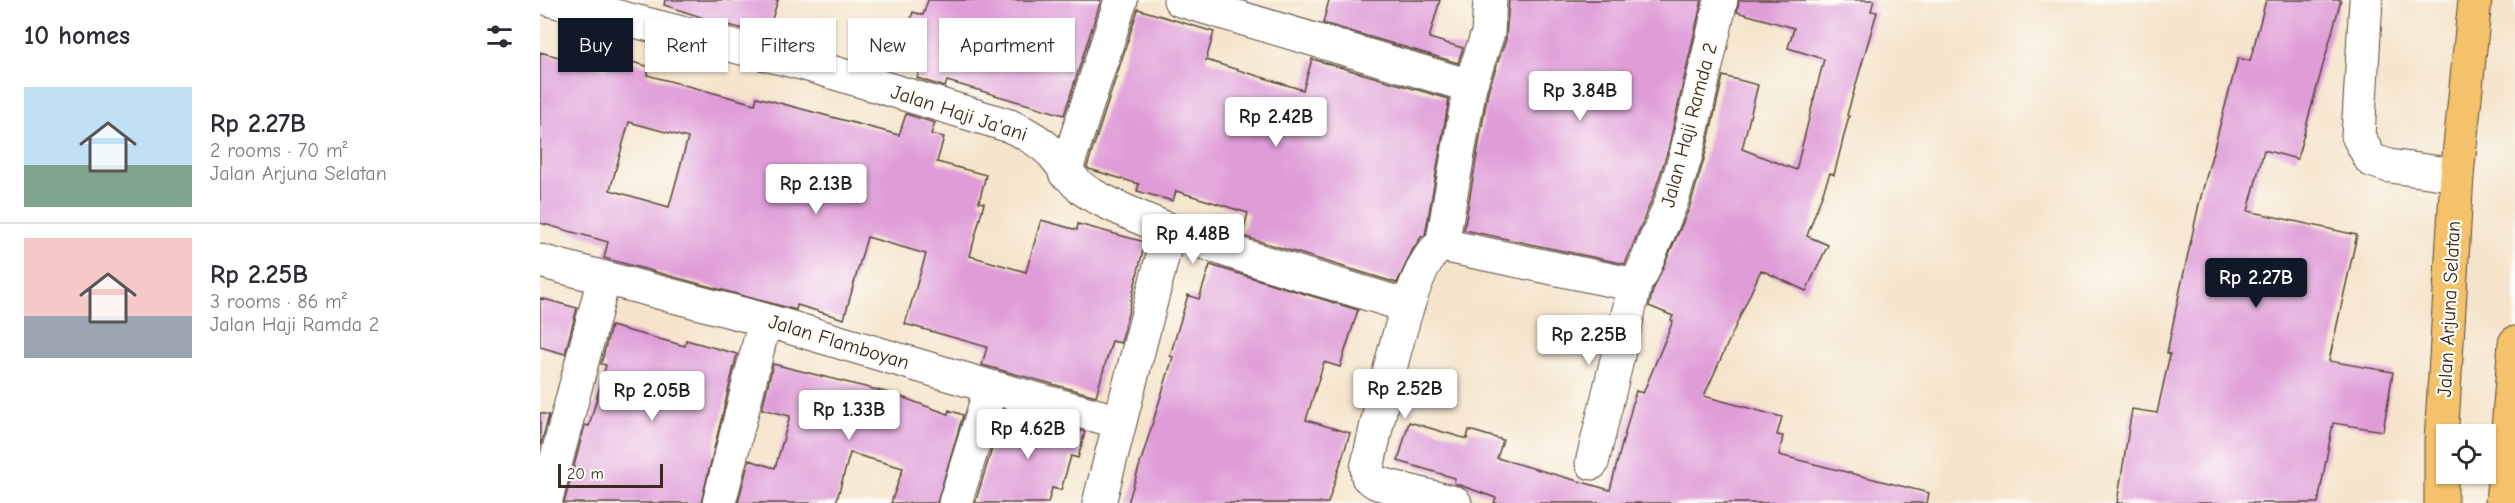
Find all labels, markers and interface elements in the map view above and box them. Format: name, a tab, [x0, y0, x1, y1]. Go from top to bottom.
chip: Buy	[558, 18, 633, 72]
chip: Rent	[645, 18, 728, 72]
chip: Filters	[740, 18, 836, 72]
chip: New	[848, 18, 927, 72]
chip: Apartment	[939, 18, 1075, 72]
icon: filters	[483, 20, 516, 53]
text: 10 homes	[24, 21, 130, 51]
street label: Jalan Haji Ramda 2	[1656, 40, 1722, 210]
pin: Rp 3.84B	[1518, 71, 1642, 122]
text: Rp 3.84B	[1543, 79, 1617, 102]
street label: Jalan Haji Ja'ani	[888, 80, 1030, 146]
pin: Rp 2.42B	[1214, 97, 1338, 148]
text: Rp 2.42B	[1239, 105, 1313, 128]
text: Rp 2.27B	[210, 109, 306, 139]
icon: home	[72, 111, 144, 183]
text: 2 rooms · 70 m²	[210, 139, 347, 162]
text: Jalan Arjuna Selatan	[210, 162, 387, 185]
pin: Rp 2.13B	[754, 164, 878, 215]
text: Rp 2.13B	[780, 172, 852, 195]
pin: Rp 4.48B	[1131, 214, 1255, 265]
street label: Jalan Arjuna Selatan	[2433, 220, 2465, 398]
text: Rp 4.48B	[1156, 222, 1230, 245]
pin: Rp 2.27B	[2194, 258, 2318, 309]
text: Rp 2.25B	[210, 260, 308, 290]
icon: home	[72, 262, 144, 334]
text: Rp 2.27B	[2219, 266, 2293, 289]
text: 3 rooms · 86 m²	[210, 290, 347, 313]
street label: Jalan Flamboyan	[766, 310, 912, 374]
text: Jalan Haji Ramda 2	[210, 313, 379, 336]
pin: Rp 2.25B	[1527, 315, 1651, 366]
text: Rp 2.25B	[1551, 323, 1627, 346]
pin: Rp 2.52B	[1343, 369, 1467, 420]
pin: Rp 2.05B	[590, 371, 714, 422]
text: Rp 2.52B	[1367, 377, 1443, 400]
text: Rp 2.05B	[613, 379, 691, 402]
pin: Rp 1.33B	[787, 390, 911, 441]
text: Rp 1.33B	[813, 398, 885, 421]
pin: Rp 4.62B	[966, 409, 1090, 460]
text: Rp 4.62B	[991, 417, 1065, 440]
map controls	[2436, 424, 2496, 484]
button: locate	[2436, 424, 2496, 484]
scale bar	[558, 461, 663, 488]
text: 20 m	[567, 465, 604, 483]

